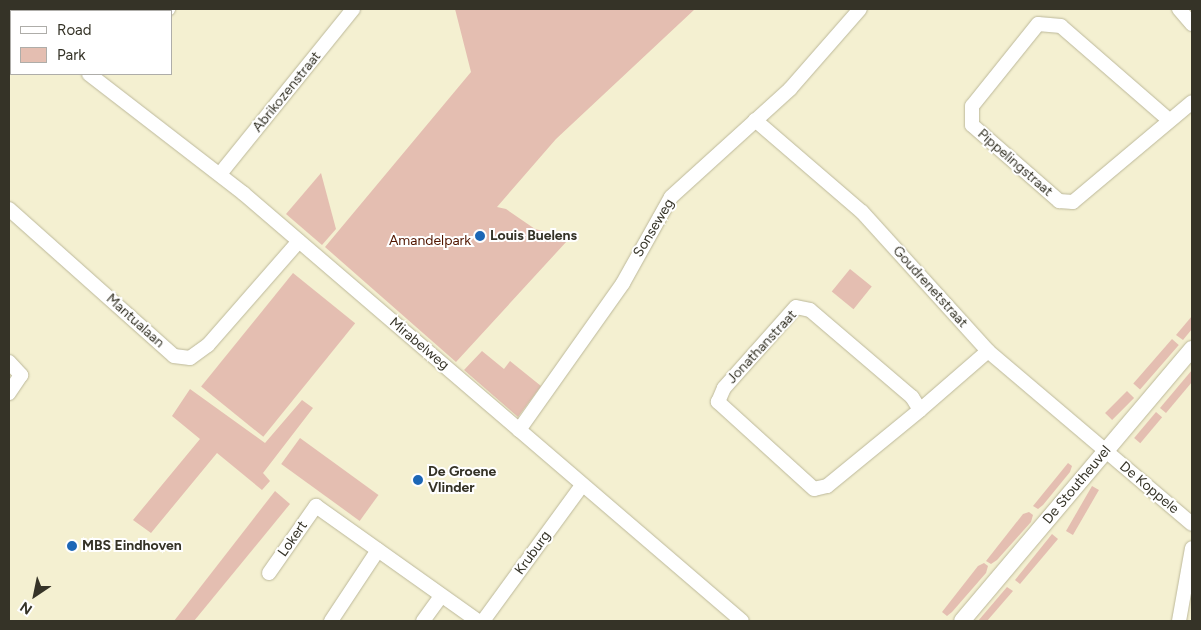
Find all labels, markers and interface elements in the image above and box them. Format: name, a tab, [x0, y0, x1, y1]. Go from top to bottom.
legend	[10, 10, 172, 75]
text: Road	[57, 21, 92, 39]
text: Park	[57, 46, 86, 64]
street label: Abrikozenstraat	[249, 48, 325, 136]
street label: Pippelingstraat	[974, 126, 1056, 200]
street label: Sonseweg	[630, 196, 678, 260]
place label: Louis Buelens	[490, 228, 577, 244]
marker: Louis Buelens	[474, 230, 486, 242]
park label: Amandelpark	[389, 233, 471, 249]
street label: Goudrenetstraat	[889, 243, 971, 331]
street label: Mantualaan	[103, 291, 167, 351]
street label: Jonathanstraat	[724, 307, 800, 387]
street label: Mirabelweg	[386, 314, 452, 374]
street label: De Stoutheuvel	[1039, 442, 1115, 528]
street label: De Koppele	[1116, 458, 1182, 518]
place label: De Groene Vlinder	[428, 464, 496, 497]
marker: De Groene Vlinder	[412, 474, 424, 486]
street label: Lokert	[275, 518, 311, 560]
street label: Kruburg	[512, 528, 554, 578]
place label: MBS Eindhoven	[82, 538, 182, 554]
marker: MBS Eindhoven	[66, 540, 78, 552]
north arrow	[10, 570, 60, 620]
text: N	[17, 598, 36, 618]

